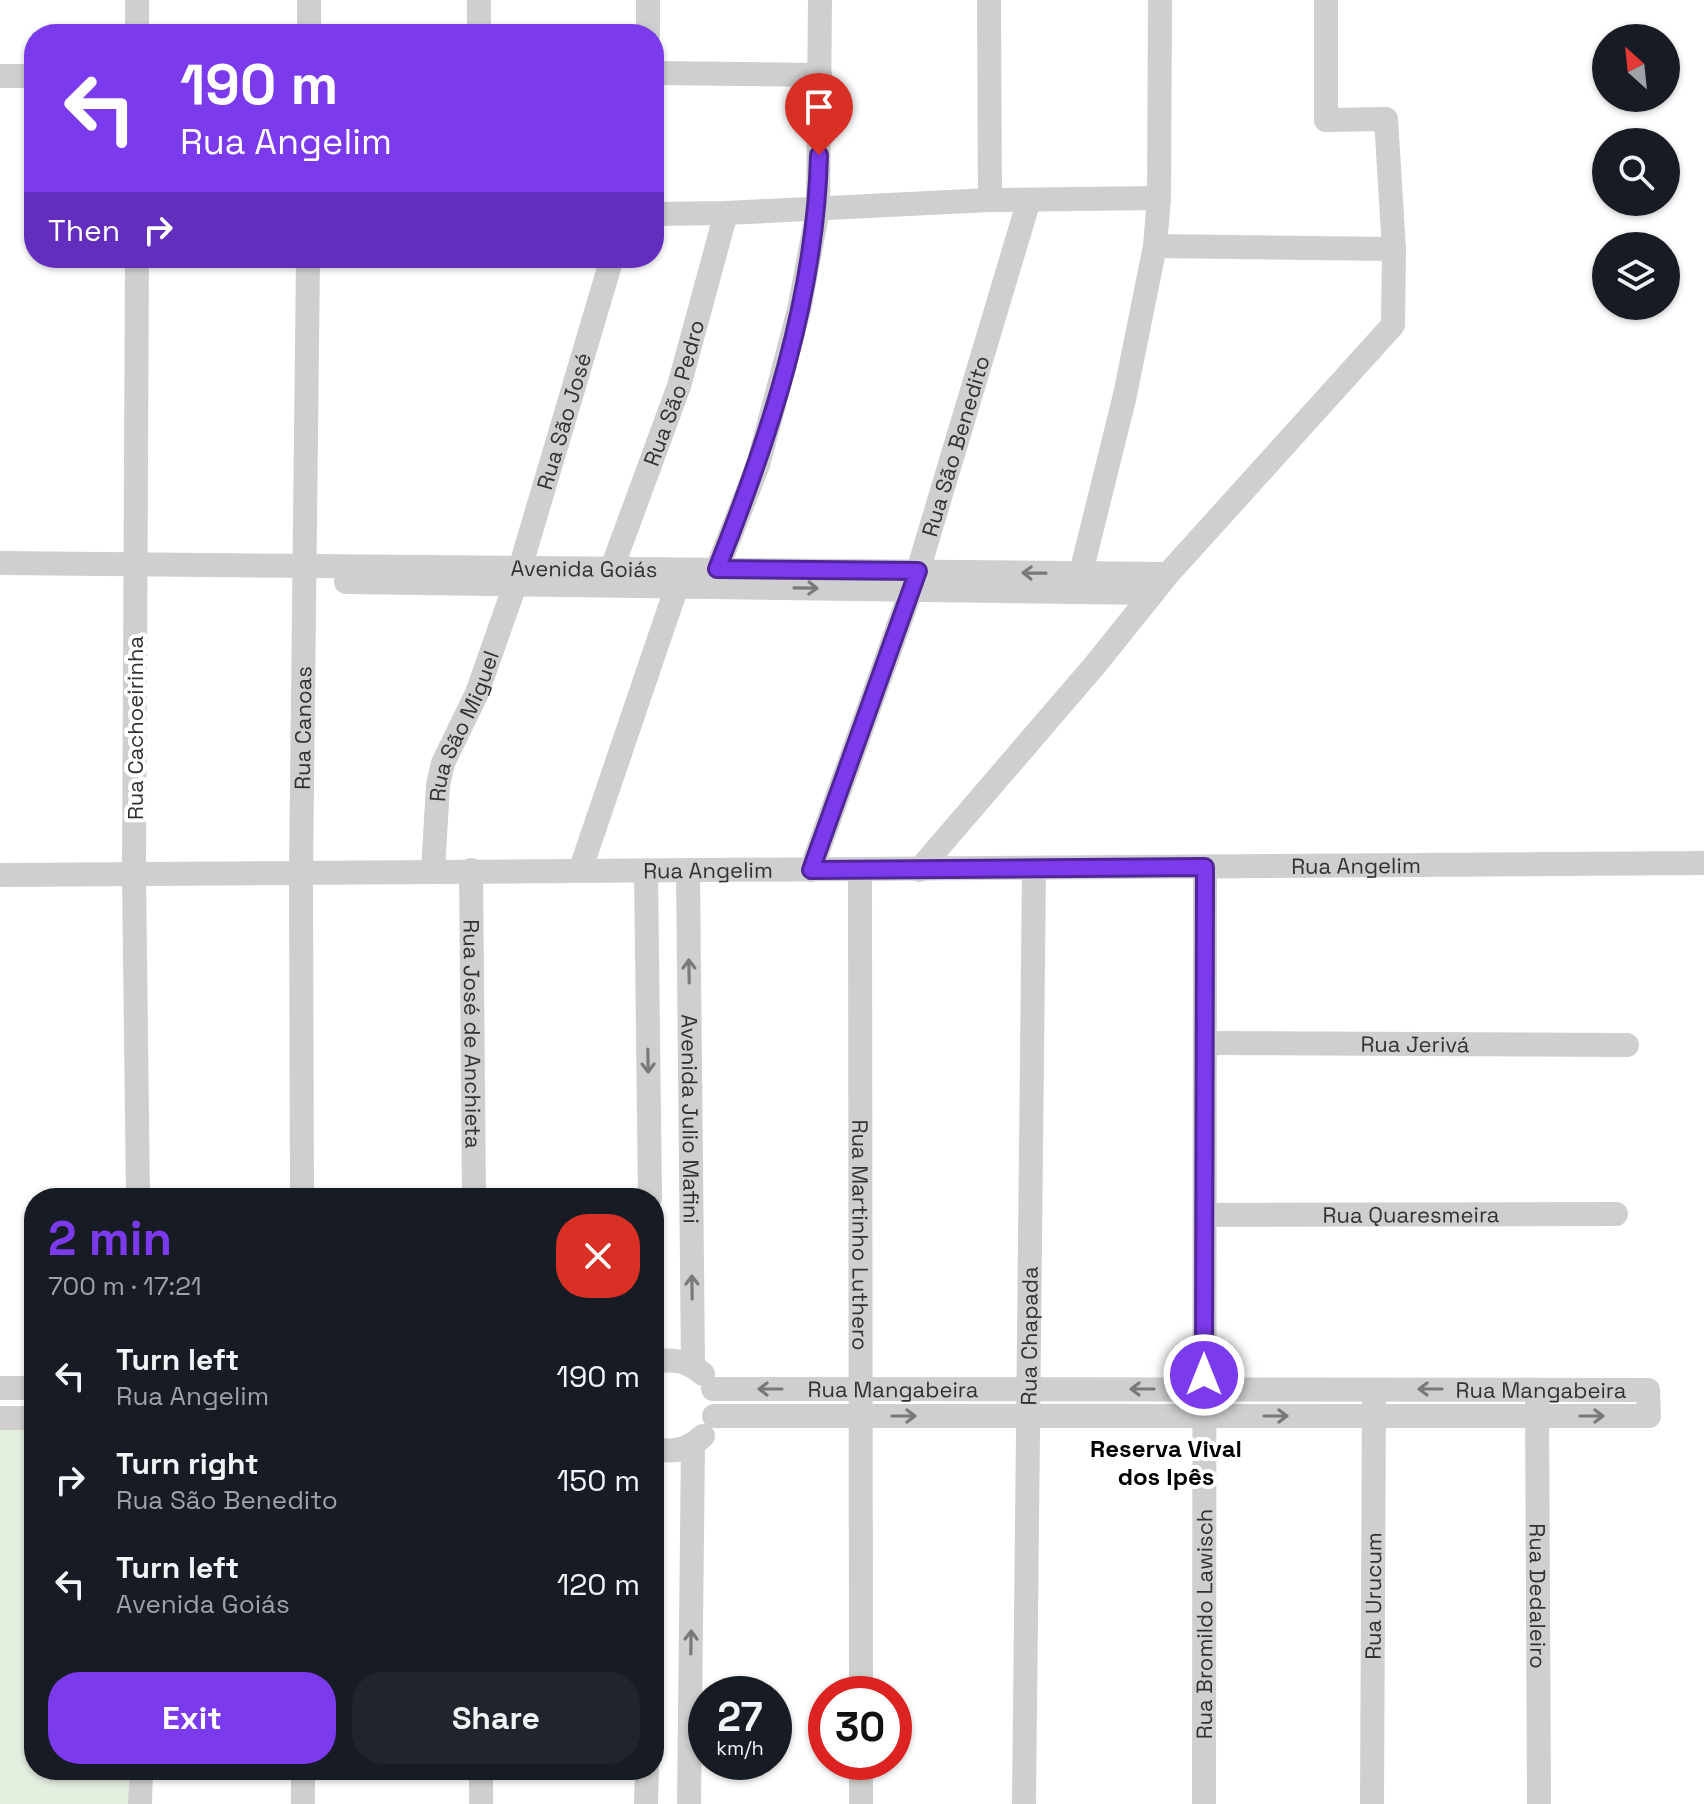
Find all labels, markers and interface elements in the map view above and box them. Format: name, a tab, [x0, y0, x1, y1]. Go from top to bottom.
north arrow	[1592, 24, 1680, 112]
map controls	[1592, 24, 1680, 320]
text: 190 m	[180, 49, 338, 120]
icon: left	[48, 56, 152, 160]
pin	[785, 73, 853, 155]
icon: arrive	[797, 85, 841, 129]
text: Rua Angelim	[180, 119, 392, 165]
button: search	[1592, 128, 1680, 216]
icon: right	[136, 208, 180, 252]
text: Then	[48, 211, 120, 250]
button: layers	[1592, 232, 1680, 320]
street label: Rua São Pedro	[637, 316, 710, 470]
street label: Rua São José	[530, 349, 597, 493]
street label: Rua São Benedito	[915, 352, 996, 540]
street label: Avenida Goiás	[510, 554, 658, 583]
one-way arrow	[1021, 565, 1048, 581]
one-way arrow	[792, 580, 819, 596]
street label: Rua Cachoeirinha	[121, 636, 149, 820]
street label: Rua São Miguel	[423, 647, 505, 803]
street label: Rua Canoas	[288, 666, 317, 790]
street label: Rua Angelim	[1291, 851, 1421, 880]
street label: Rua Angelim	[643, 856, 773, 884]
street label: Rua José de Anchieta	[457, 919, 488, 1149]
one-way arrow	[681, 958, 697, 985]
street label: Avenida Julio Mafini	[675, 1014, 706, 1224]
street label: Rua Jerivá	[1360, 1030, 1470, 1058]
one-way arrow	[640, 1047, 656, 1074]
street label: Rua Martinho Luthero	[846, 1119, 875, 1351]
street label: Rua Quaresmeira	[1322, 1200, 1500, 1229]
text: 2 min	[48, 1208, 172, 1269]
button: close	[556, 1214, 640, 1298]
street label: Rua Chapada	[1014, 1266, 1044, 1406]
text: 700 m · 17:21	[48, 1269, 202, 1303]
one-way arrow	[685, 1274, 700, 1301]
position arrow	[1162, 1333, 1246, 1417]
text: Turn left	[116, 1340, 239, 1379]
icon: left	[48, 1354, 92, 1398]
text: 190 m	[556, 1357, 640, 1396]
street label: Rua Mangabeira	[808, 1375, 979, 1403]
street label: Rua Mangabeira	[1456, 1376, 1627, 1404]
text: Rua Angelim	[116, 1379, 269, 1413]
one-way arrow	[757, 1381, 784, 1397]
one-way arrow	[1129, 1381, 1156, 1397]
one-way arrow	[1417, 1381, 1444, 1397]
one-way arrow	[1262, 1408, 1289, 1424]
one-way arrow	[1578, 1408, 1605, 1424]
one-way arrow	[890, 1409, 917, 1424]
district label: Reserva Vival dos Ipês	[1090, 1433, 1242, 1492]
text: Turn right	[116, 1444, 259, 1483]
icon: right	[48, 1458, 92, 1502]
text: 150 m	[557, 1461, 640, 1500]
text: Rua São Benedito	[116, 1483, 338, 1517]
street label: Rua Bromildo Lawisch	[1190, 1509, 1218, 1739]
street label: Rua Dedaleiro	[1524, 1523, 1552, 1669]
street label: Rua Urucum	[1359, 1532, 1387, 1660]
text: Turn left	[116, 1548, 239, 1587]
icon: left	[48, 1562, 92, 1606]
text: 120 m	[557, 1565, 640, 1604]
text: Avenida Goiás	[116, 1587, 290, 1621]
one-way arrow	[683, 1629, 699, 1656]
button: Exit	[48, 1672, 336, 1764]
button: Share	[352, 1672, 640, 1764]
speed limit sign: 30	[808, 1676, 912, 1780]
text: 27	[717, 1692, 763, 1743]
text: km/h	[716, 1735, 764, 1761]

